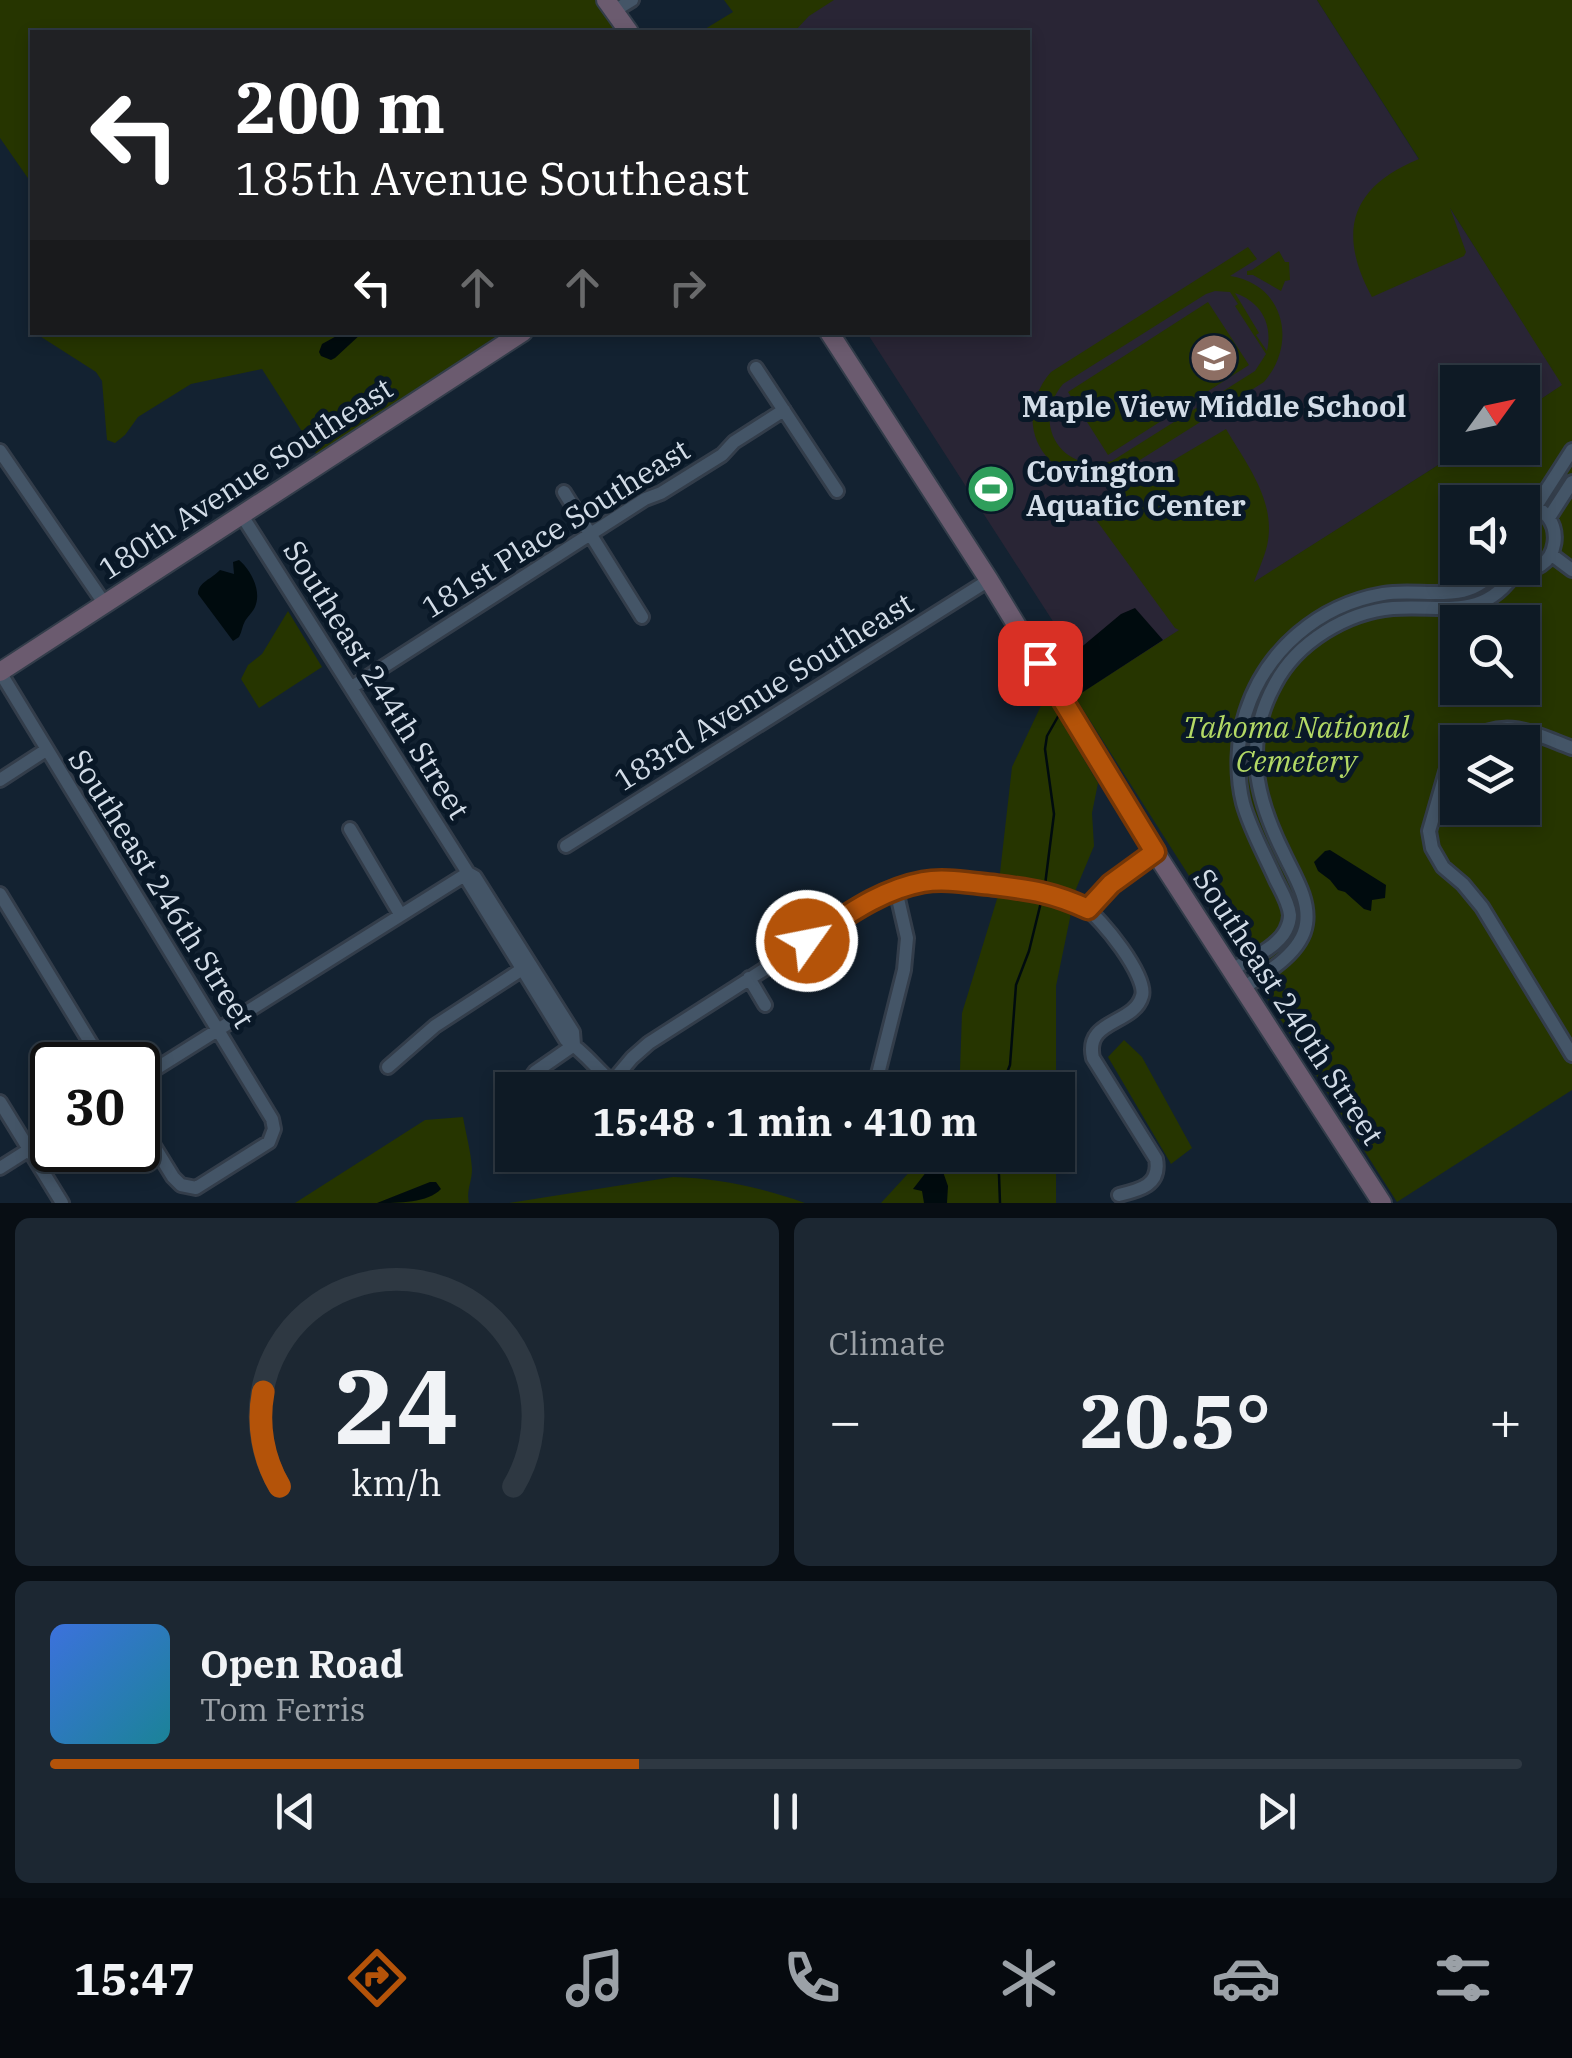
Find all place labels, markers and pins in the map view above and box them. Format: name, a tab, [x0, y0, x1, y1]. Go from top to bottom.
school or university icon: Maple View Middle School	[1188, 332, 1240, 384]
place label: Maple View Middle School	[1022, 386, 1406, 425]
place label: Covington Aquatic Center	[1026, 451, 1246, 524]
sports icon: Covington Aquatic Center	[965, 463, 1017, 515]
pin	[998, 621, 1083, 706]

